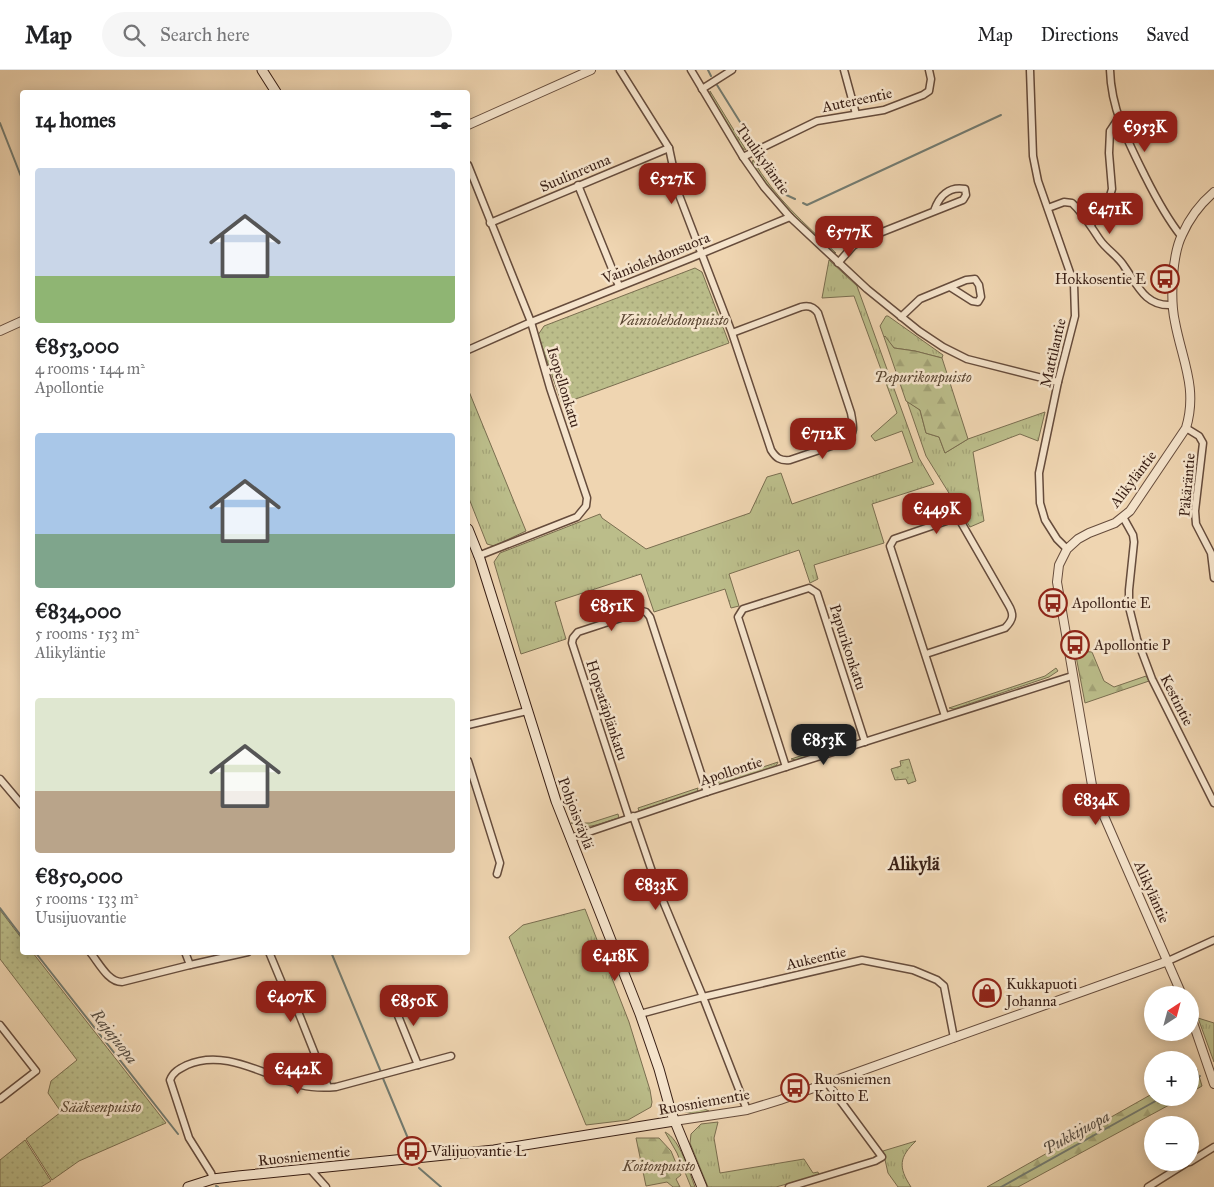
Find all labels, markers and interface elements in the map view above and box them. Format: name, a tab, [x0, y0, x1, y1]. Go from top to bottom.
search box	[102, 12, 452, 57]
text: Map	[25, 20, 72, 50]
icon: search	[120, 21, 148, 49]
text: Search here	[160, 23, 250, 46]
text: Map	[977, 24, 1013, 46]
text: Directions	[1041, 24, 1118, 46]
text: Saved	[1146, 24, 1189, 46]
street label: Autereentie	[819, 84, 894, 116]
icon: filters	[427, 106, 455, 134]
text: 14 homes	[35, 107, 116, 133]
pin: €953K	[1110, 111, 1180, 153]
text: €953K	[1123, 117, 1167, 136]
street label: Tuulikyläntie	[732, 120, 794, 198]
street label: Suulinreuna	[537, 150, 614, 196]
pin: €527K	[637, 162, 707, 205]
text: €527K	[650, 169, 694, 188]
pin: €471K	[1075, 192, 1145, 235]
text: €471K	[1088, 199, 1132, 218]
icon: home	[200, 201, 290, 291]
pin: €577K	[814, 216, 884, 258]
text: €577K	[826, 222, 872, 241]
street label: Vainiolehdonsuora	[599, 228, 713, 288]
bus stop icon: Hokkosentie E	[1150, 264, 1180, 294]
place label: Hokkosentie E	[1055, 270, 1146, 288]
park label: Vainiolehdonpuisto	[619, 311, 729, 330]
street label: Mattilantie	[1036, 317, 1070, 389]
text: €853,000	[35, 333, 119, 359]
street label: Isopellonkatu	[543, 344, 585, 430]
text: 4 rooms · 144 m²	[35, 359, 145, 378]
park label: Papurikonpuisto	[874, 368, 972, 387]
text: Apollontie	[35, 378, 104, 397]
pin: €712K	[788, 418, 858, 460]
text: €712K	[801, 424, 845, 443]
street label: Alikyläntie	[1105, 447, 1160, 512]
street label: Päkäräntie	[1175, 452, 1199, 518]
icon: home	[200, 466, 290, 556]
pin: €449K	[902, 492, 972, 535]
text: €449K	[913, 499, 961, 518]
bus stop icon: Apollontie E	[1038, 588, 1068, 618]
pin: €851K	[577, 590, 647, 632]
place label: Apollontie E	[1071, 594, 1151, 612]
text: €851K	[590, 596, 634, 615]
text: €834,000	[35, 598, 122, 624]
street label: Papurikonkatu	[826, 602, 870, 692]
text: 5 rooms · 153 m²	[35, 624, 139, 643]
bus stop icon: Apollontie P	[1060, 630, 1090, 660]
place label: Apollontie P	[1093, 636, 1171, 654]
text: Alikyläntie	[35, 643, 106, 662]
street label: Hopeatäplänkatu	[582, 657, 632, 763]
street label: Kestintie	[1156, 671, 1198, 729]
pin: €853K	[789, 724, 859, 766]
text: €853K	[802, 730, 846, 749]
icon: home	[200, 731, 290, 821]
street label: Apollontie	[697, 752, 765, 790]
street label: Pohjoisväylä	[554, 774, 598, 852]
pin: €834K	[1061, 784, 1131, 826]
text: €834K	[1074, 790, 1118, 809]
district label: Alikylä	[887, 853, 940, 876]
street label: Alikyläntie	[1130, 857, 1174, 926]
text: €850,000	[35, 863, 123, 889]
pin: €833K	[621, 868, 691, 911]
text: €833K	[635, 875, 677, 894]
text: 5 rooms · 133 m²	[35, 889, 138, 908]
text: Uusijuovantie	[35, 908, 126, 927]
pin: €418K	[580, 940, 650, 982]
street label: Aukeentie	[783, 942, 848, 974]
text: €418K	[593, 946, 637, 965]
place label: Kukkapuoti Johanna	[1004, 975, 1077, 1011]
shop icon: Kukkapuoti Johanna	[972, 978, 1002, 1008]
pin: €407K	[256, 980, 326, 1023]
pin: €850K	[379, 984, 449, 1027]
north arrow	[1144, 986, 1199, 1041]
map controls	[1144, 986, 1199, 1171]
text: €407K	[267, 987, 315, 1006]
text: €850K	[391, 991, 437, 1010]
water label: Rajajuopa	[86, 1004, 142, 1068]
button: +	[1144, 1051, 1199, 1106]
pin: €442K	[263, 1052, 333, 1095]
text: €442K	[275, 1059, 321, 1078]
place label: Ruosniemen Koitto E	[814, 1070, 891, 1105]
bus stop icon: Ruosniemen Koitto E	[780, 1073, 810, 1103]
street label: Ruosniementie	[657, 1085, 751, 1119]
park label: Sääksenpuisto	[60, 1098, 142, 1117]
water label: Pukkijuopa	[1040, 1106, 1114, 1159]
button: −	[1144, 1116, 1199, 1171]
bus stop icon: Välijuovantie L	[397, 1136, 427, 1166]
street label: Ruosniementie	[257, 1142, 351, 1170]
place label: Välijuovantie L	[430, 1142, 526, 1160]
park label: Koitonpuisto	[622, 1157, 696, 1176]

